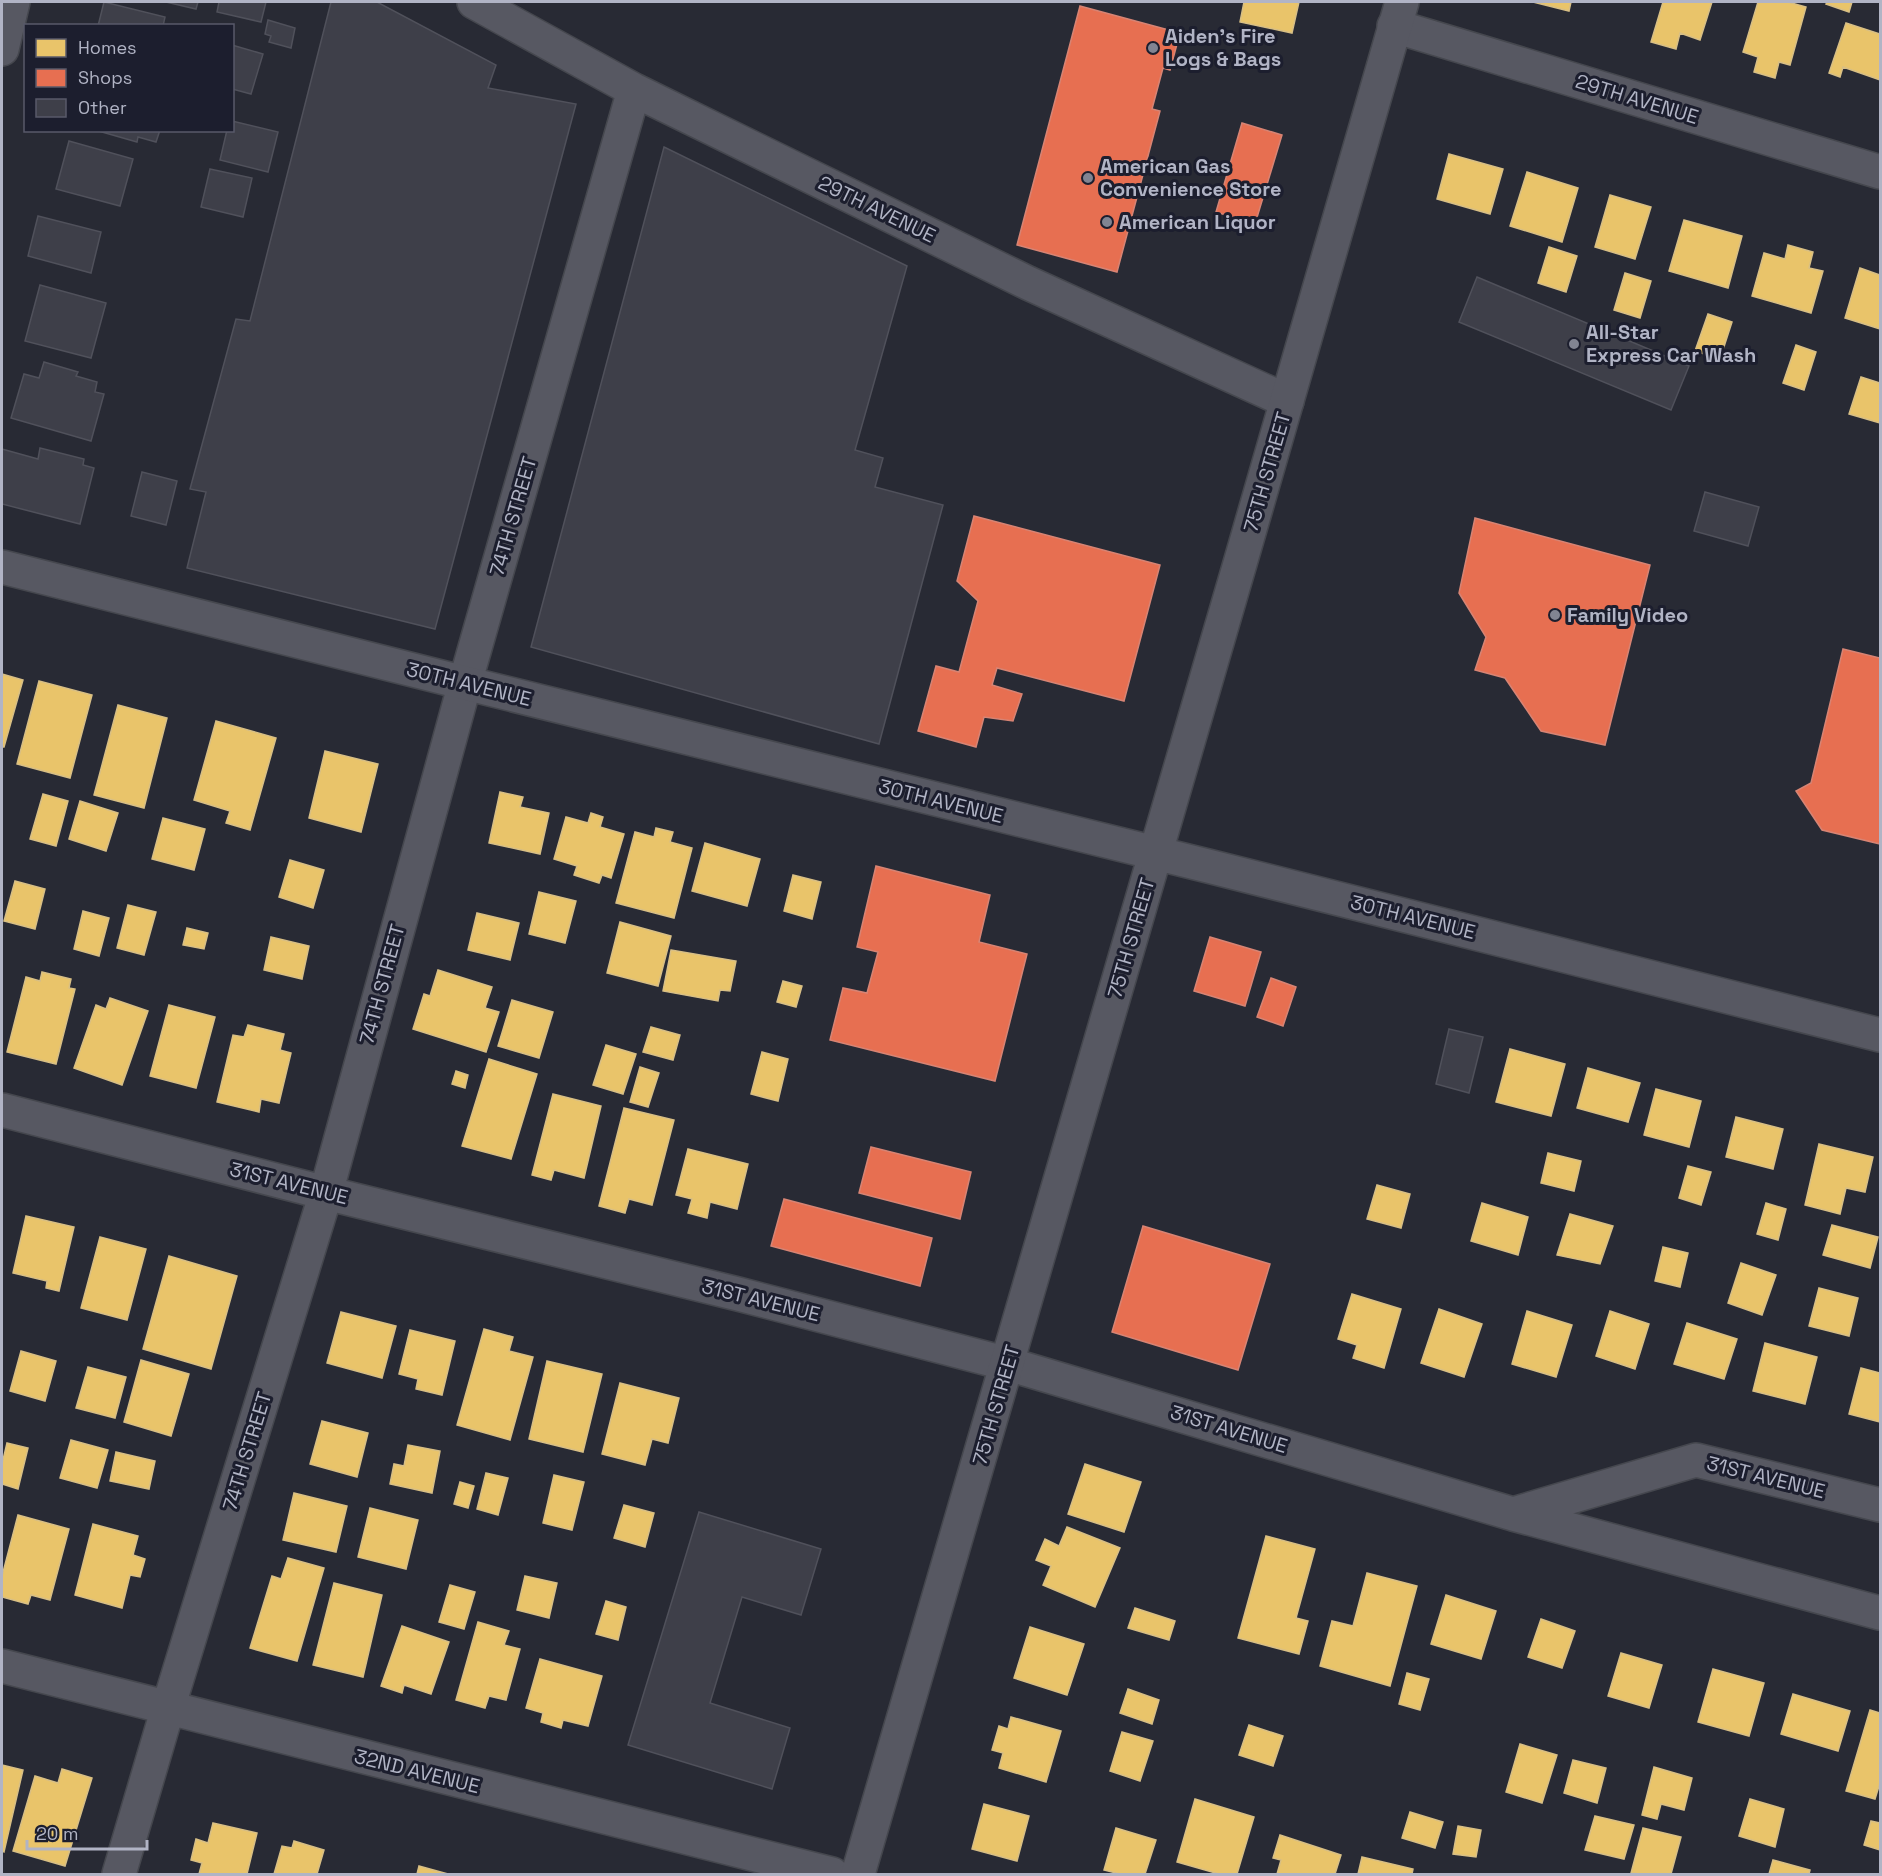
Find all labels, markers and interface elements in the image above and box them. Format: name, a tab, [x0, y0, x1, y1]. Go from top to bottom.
place label: Aiden’s Fire Logs & Bags	[1165, 23, 1281, 72]
legend	[24, 24, 234, 132]
text: Homes	[78, 36, 137, 59]
marker: Aiden’s Fire Logs & Bags	[1146, 41, 1160, 55]
text: Shops	[78, 66, 132, 89]
street label: 29TH AVENUE	[1572, 68, 1702, 130]
text: Other	[78, 96, 127, 119]
place label: American Gas Convenience Store	[1100, 153, 1281, 202]
street label: 29TH AVENUE	[814, 169, 940, 249]
marker: American Gas Convenience Store	[1081, 171, 1095, 185]
place label: American Liquor	[1119, 209, 1276, 235]
marker: American Liquor	[1100, 215, 1114, 229]
place label: All-Star Express Car Wash	[1586, 319, 1756, 368]
marker: All-Star Express Car Wash	[1567, 337, 1581, 351]
street label: 75TH STREET	[1237, 409, 1297, 535]
street label: 74TH STREET	[484, 453, 543, 579]
place label: Family Video	[1567, 602, 1688, 628]
marker: Family Video	[1548, 608, 1562, 622]
street label: 30TH AVENUE	[404, 656, 534, 712]
street label: 30TH AVENUE	[876, 773, 1006, 829]
street label: 75TH STREET	[1101, 875, 1161, 1001]
street label: 30TH AVENUE	[1348, 889, 1478, 945]
street label: 74TH STREET	[354, 921, 411, 1047]
street label: 31ST AVENUE	[227, 1156, 351, 1210]
street label: 31ST AVENUE	[699, 1273, 823, 1327]
street label: 75TH STREET	[966, 1342, 1026, 1468]
street label: 74TH STREET	[217, 1388, 277, 1514]
street label: 31ST AVENUE	[1167, 1399, 1291, 1459]
street label: 31ST AVENUE	[1704, 1450, 1828, 1504]
street label: 32ND AVENUE	[351, 1743, 483, 1799]
scale bar	[27, 1813, 147, 1851]
text: 20 m	[36, 1822, 79, 1845]

